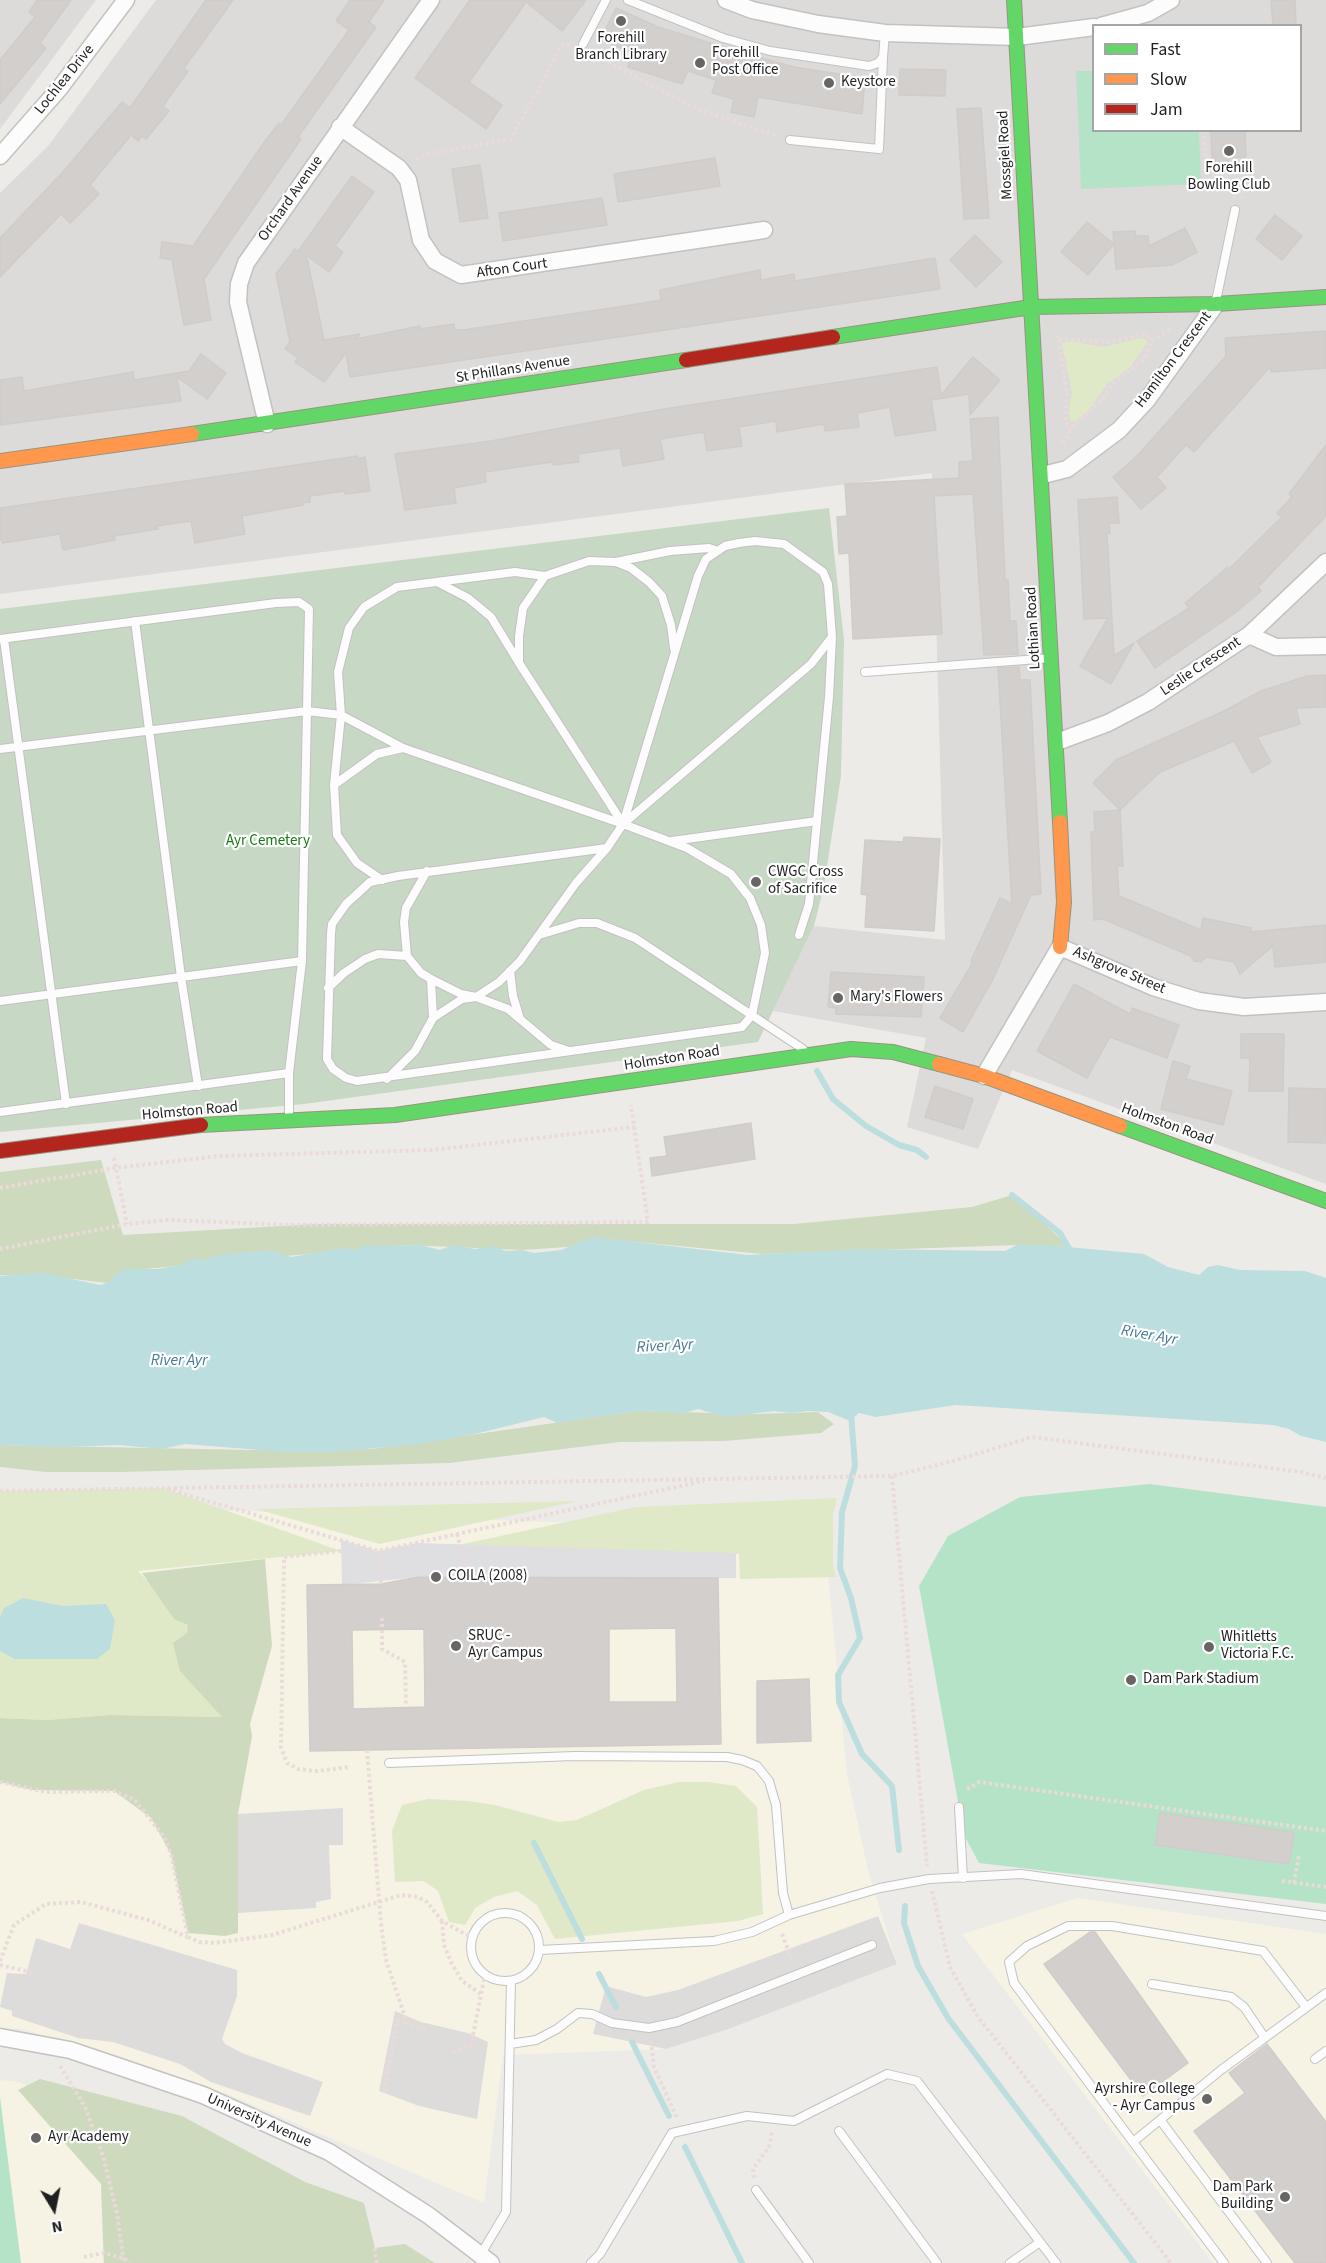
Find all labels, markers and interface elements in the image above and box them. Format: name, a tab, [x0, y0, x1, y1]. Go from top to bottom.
marker: Forehill Branch Library	[614, 14, 628, 28]
legend	[1092, 24, 1302, 132]
place label: Forehill Branch Library	[575, 30, 667, 65]
text: Fast	[1150, 37, 1181, 62]
street label: Lochlea Drive	[31, 42, 99, 118]
place label: Forehill Post Office	[712, 45, 779, 80]
marker: Forehill Post Office	[693, 56, 707, 70]
text: Slow	[1150, 67, 1187, 92]
place label: Keystore	[841, 74, 896, 92]
marker: Keystore	[822, 76, 836, 90]
text: Jam	[1150, 97, 1183, 122]
street label: Mossgiel Road	[995, 110, 1017, 200]
marker: Forehill Bowling Club	[1222, 144, 1236, 158]
street label: Orchard Avenue	[255, 153, 327, 245]
place label: Forehill Bowling Club	[1188, 160, 1270, 195]
street label: Afton Court	[476, 255, 548, 283]
street label: Hamilton Crescent	[1132, 308, 1216, 412]
street label: St Phillans Avenue	[455, 352, 571, 388]
street label: Lothian Road	[1023, 586, 1045, 670]
street label: Leslie Crescent	[1157, 633, 1245, 701]
park label: Ayr Cemetery	[226, 833, 310, 851]
place label: CWGC Cross of Sacrifice	[768, 864, 843, 899]
marker: CWGC Cross of Sacrifice	[749, 875, 763, 889]
street label: Ashgrove Street	[1070, 943, 1168, 999]
place label: Mary's Flowers	[850, 989, 943, 1007]
marker: Mary's Flowers	[831, 991, 845, 1005]
street label: Holmston Road	[623, 1043, 721, 1075]
street label: Holmston Road	[141, 1099, 239, 1125]
street label: Holmston Road	[1119, 1100, 1215, 1150]
water label: River Ayr	[1119, 1322, 1179, 1350]
water label: River Ayr	[636, 1336, 694, 1358]
water label: River Ayr	[151, 1351, 207, 1371]
place label: COILA (2008)	[448, 1568, 527, 1586]
marker: COILA (2008)	[429, 1570, 443, 1584]
place label: SRUC - Ayr Campus	[468, 1628, 543, 1663]
place label: Whitletts Victoria F.C.	[1221, 1629, 1294, 1664]
marker: SRUC - Ayr Campus	[449, 1639, 463, 1653]
marker: Whitletts Victoria F.C.	[1202, 1640, 1216, 1654]
place label: Dam Park Stadium	[1143, 1671, 1259, 1689]
marker: Dam Park Stadium	[1124, 1673, 1138, 1687]
place label: Ayrshire College - Ayr Campus	[1095, 2081, 1195, 2116]
street label: University Avenue	[204, 2090, 314, 2152]
marker: Ayrshire College - Ayr Campus	[1200, 2092, 1214, 2106]
place label: Ayr Academy	[48, 2129, 129, 2147]
marker: Ayr Academy	[29, 2131, 43, 2145]
north arrow	[24, 2179, 84, 2239]
place label: Dam Park Building	[1213, 2179, 1273, 2214]
marker: Dam Park Building	[1278, 2190, 1292, 2204]
text: N	[50, 2215, 64, 2238]

